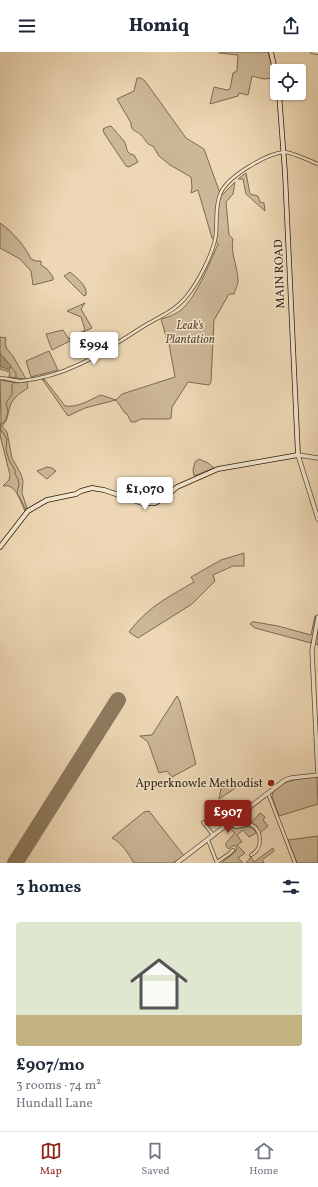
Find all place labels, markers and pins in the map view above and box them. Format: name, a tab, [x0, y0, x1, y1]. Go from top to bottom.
pin: £994	[70, 332, 118, 366]
pin: £1,070	[112, 477, 178, 511]
place label: Apperknowle Methodist	[136, 776, 263, 792]
marker: Apperknowle Methodist	[266, 778, 276, 788]
pin: £907	[204, 800, 252, 834]

